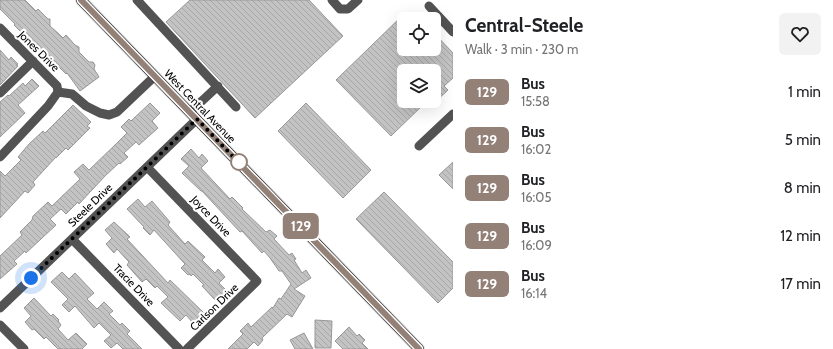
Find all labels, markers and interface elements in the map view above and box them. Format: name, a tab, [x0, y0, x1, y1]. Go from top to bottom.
map controls	[397, 12, 441, 108]
button: locate	[397, 12, 441, 56]
button: heart	[779, 13, 821, 55]
text: Central-Steele	[465, 14, 583, 37]
street label: Jones Drive	[15, 27, 63, 75]
text: Walk · 3 min · 230 m	[465, 41, 578, 57]
button: layers	[397, 64, 441, 108]
street label: West Central Avenue	[161, 66, 239, 146]
text: Bus	[521, 75, 545, 93]
text: 129	[477, 83, 497, 101]
text: 1 min	[788, 83, 821, 101]
text: 15:58	[521, 93, 550, 109]
text: Bus	[521, 123, 545, 141]
text: 129	[477, 131, 497, 149]
text: 5 min	[785, 131, 821, 149]
text: 16:02	[521, 141, 551, 157]
unlabelled marker	[230, 153, 248, 171]
text: Bus	[521, 171, 545, 189]
text: 129	[477, 179, 497, 197]
text: 8 min	[784, 179, 821, 197]
street label: Steele Drive	[65, 180, 115, 230]
text: 16:05	[521, 189, 551, 205]
street label: Joyce Drive	[187, 192, 234, 240]
line badge: 129	[278, 213, 324, 239]
text: 129	[291, 217, 311, 235]
text: Bus	[521, 219, 545, 237]
text: 129	[477, 227, 497, 245]
text: 12 min	[780, 227, 821, 245]
text: 16:09	[521, 237, 552, 253]
street label: Tracie Drive	[110, 261, 158, 309]
text: Bus	[521, 267, 545, 285]
your location	[21, 268, 41, 288]
text: 129	[477, 275, 497, 293]
text: 17 min	[780, 275, 821, 293]
street label: Carlson Drive	[187, 280, 241, 334]
text: 16:14	[521, 285, 547, 301]

